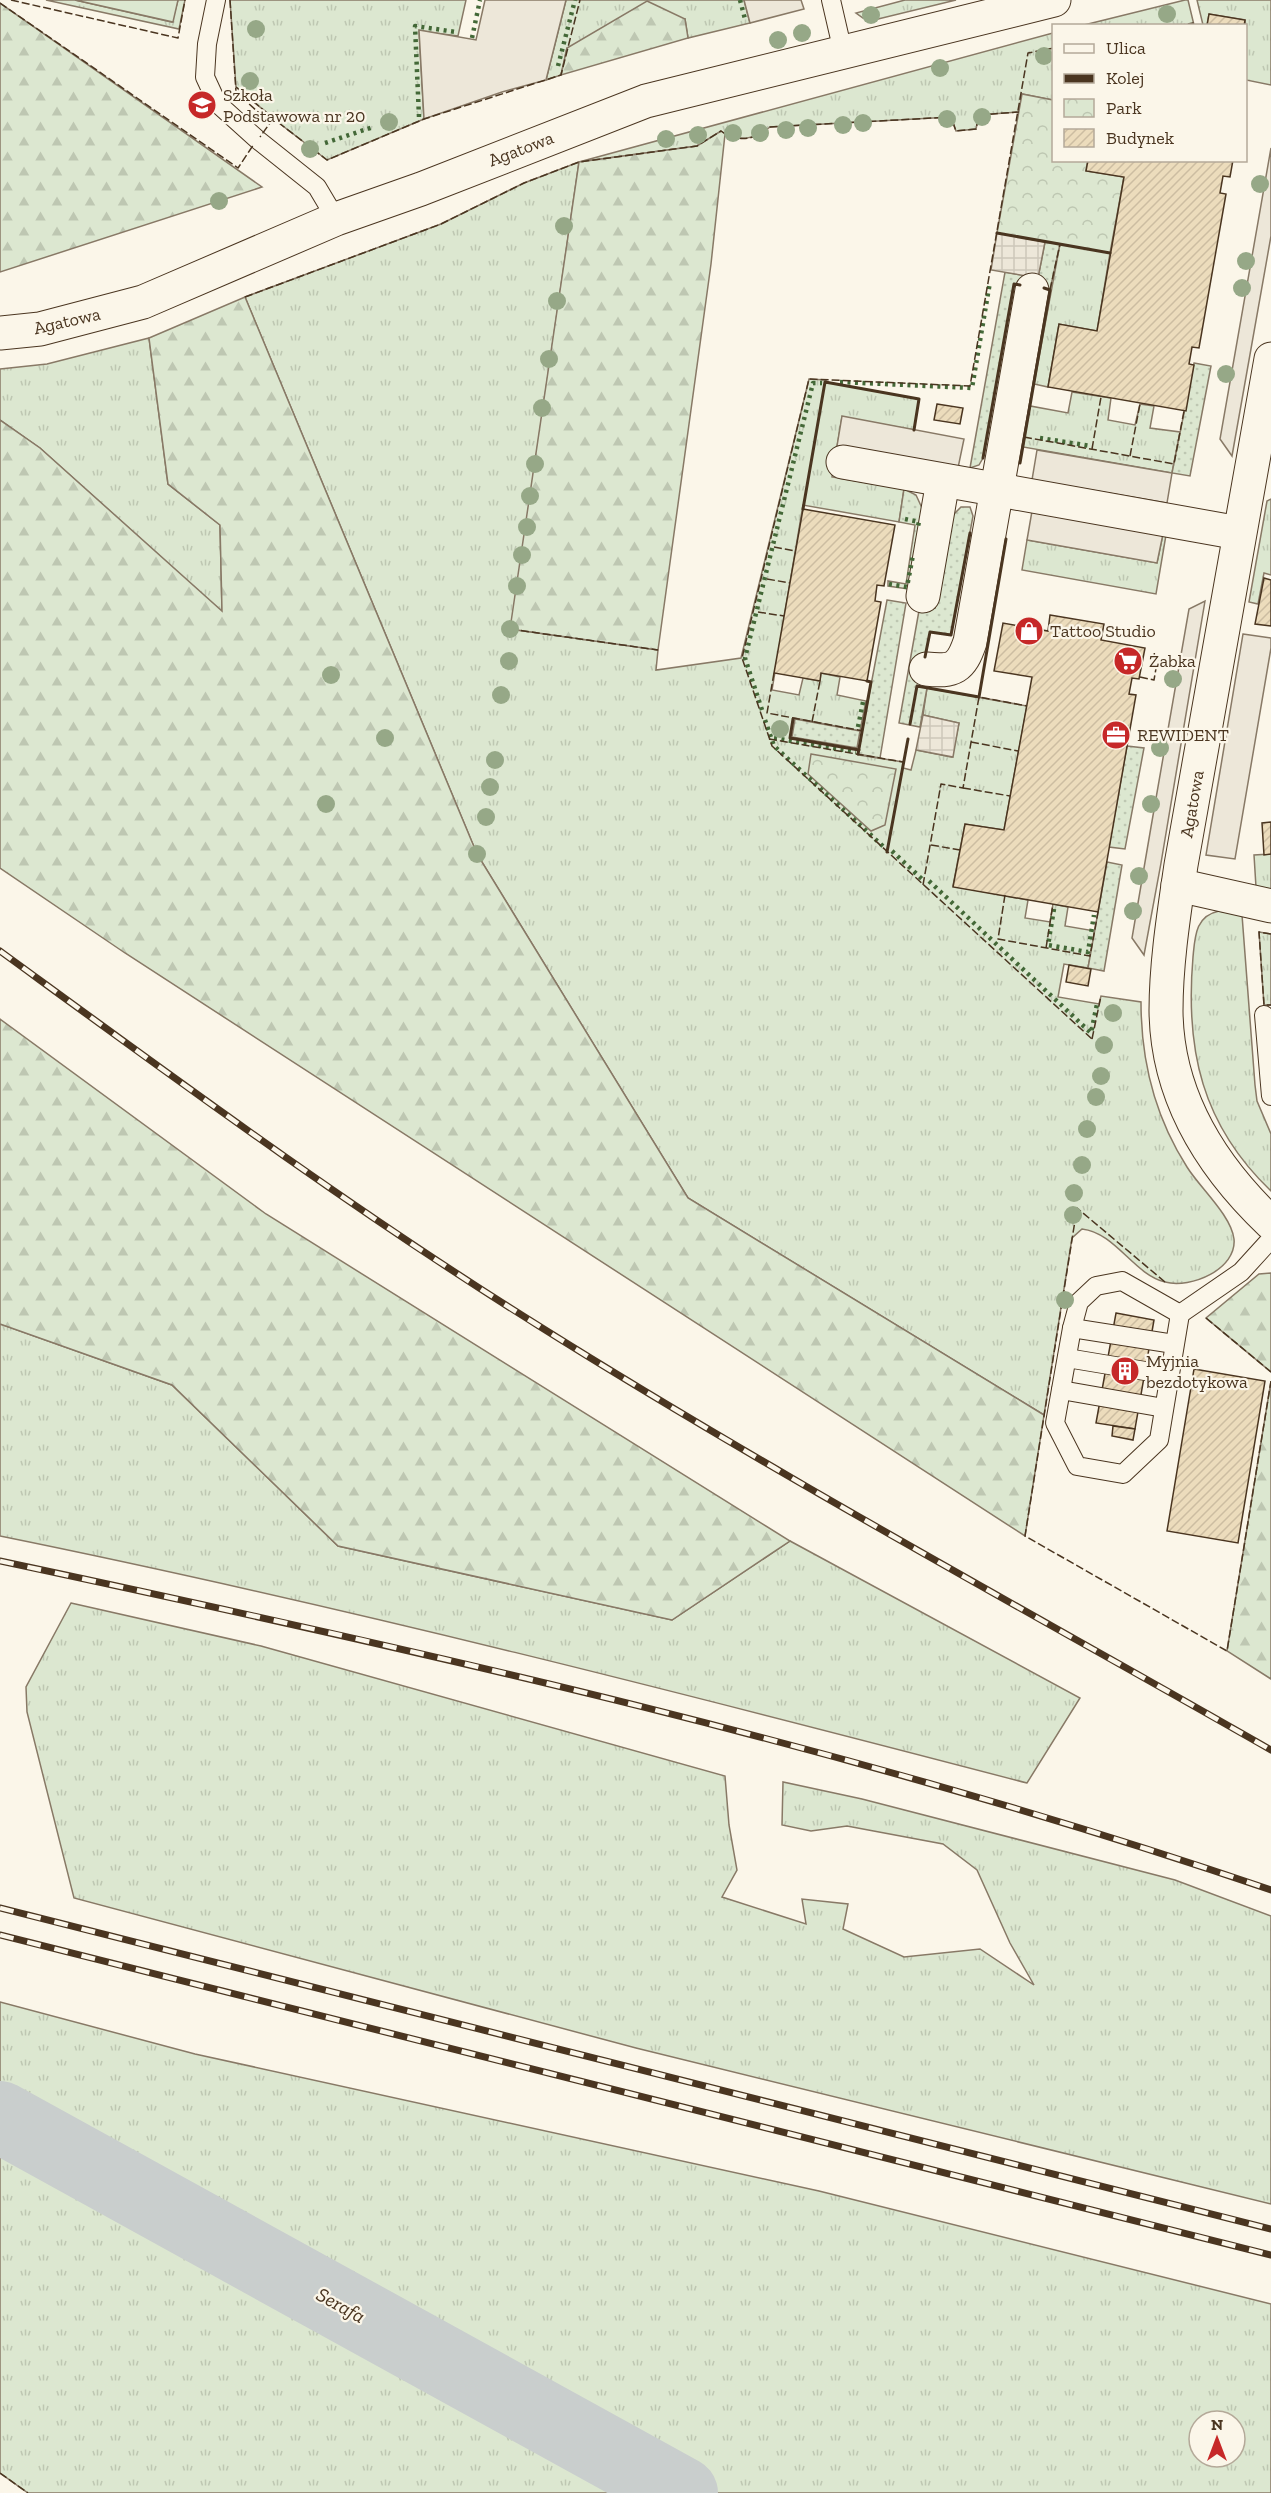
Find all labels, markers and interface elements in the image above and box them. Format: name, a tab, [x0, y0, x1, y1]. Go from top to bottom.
legend	[1052, 24, 1247, 162]
text: Ulica	[1106, 37, 1146, 59]
text: Kolej	[1106, 67, 1144, 89]
place label: Szkoła Podstawowa nr 20	[223, 84, 366, 127]
school or university icon: Szkoła Podstawowa nr 20	[186, 89, 218, 121]
text: Park	[1106, 97, 1142, 119]
street label: Agatowa	[485, 126, 557, 171]
text: Budynek	[1106, 127, 1175, 149]
street label: Agatowa	[31, 303, 103, 339]
shop icon: Tattoo Studio	[1013, 615, 1045, 647]
place label: Tattoo Studio	[1050, 620, 1156, 642]
supermarket icon: Żabka	[1112, 645, 1144, 677]
place label: Żabka	[1149, 650, 1196, 672]
office icon: REWIDENT	[1100, 719, 1132, 751]
place label: REWIDENT	[1137, 724, 1229, 746]
street label: Agatowa	[1175, 768, 1209, 839]
place label: Myjnia bezdotykowa	[1145, 1350, 1248, 1393]
building icon: Myjnia bezdotykowa	[1109, 1355, 1141, 1387]
water label: Serafa	[312, 2282, 370, 2328]
north arrow	[1187, 2409, 1247, 2469]
text: N	[1211, 2415, 1223, 2434]

